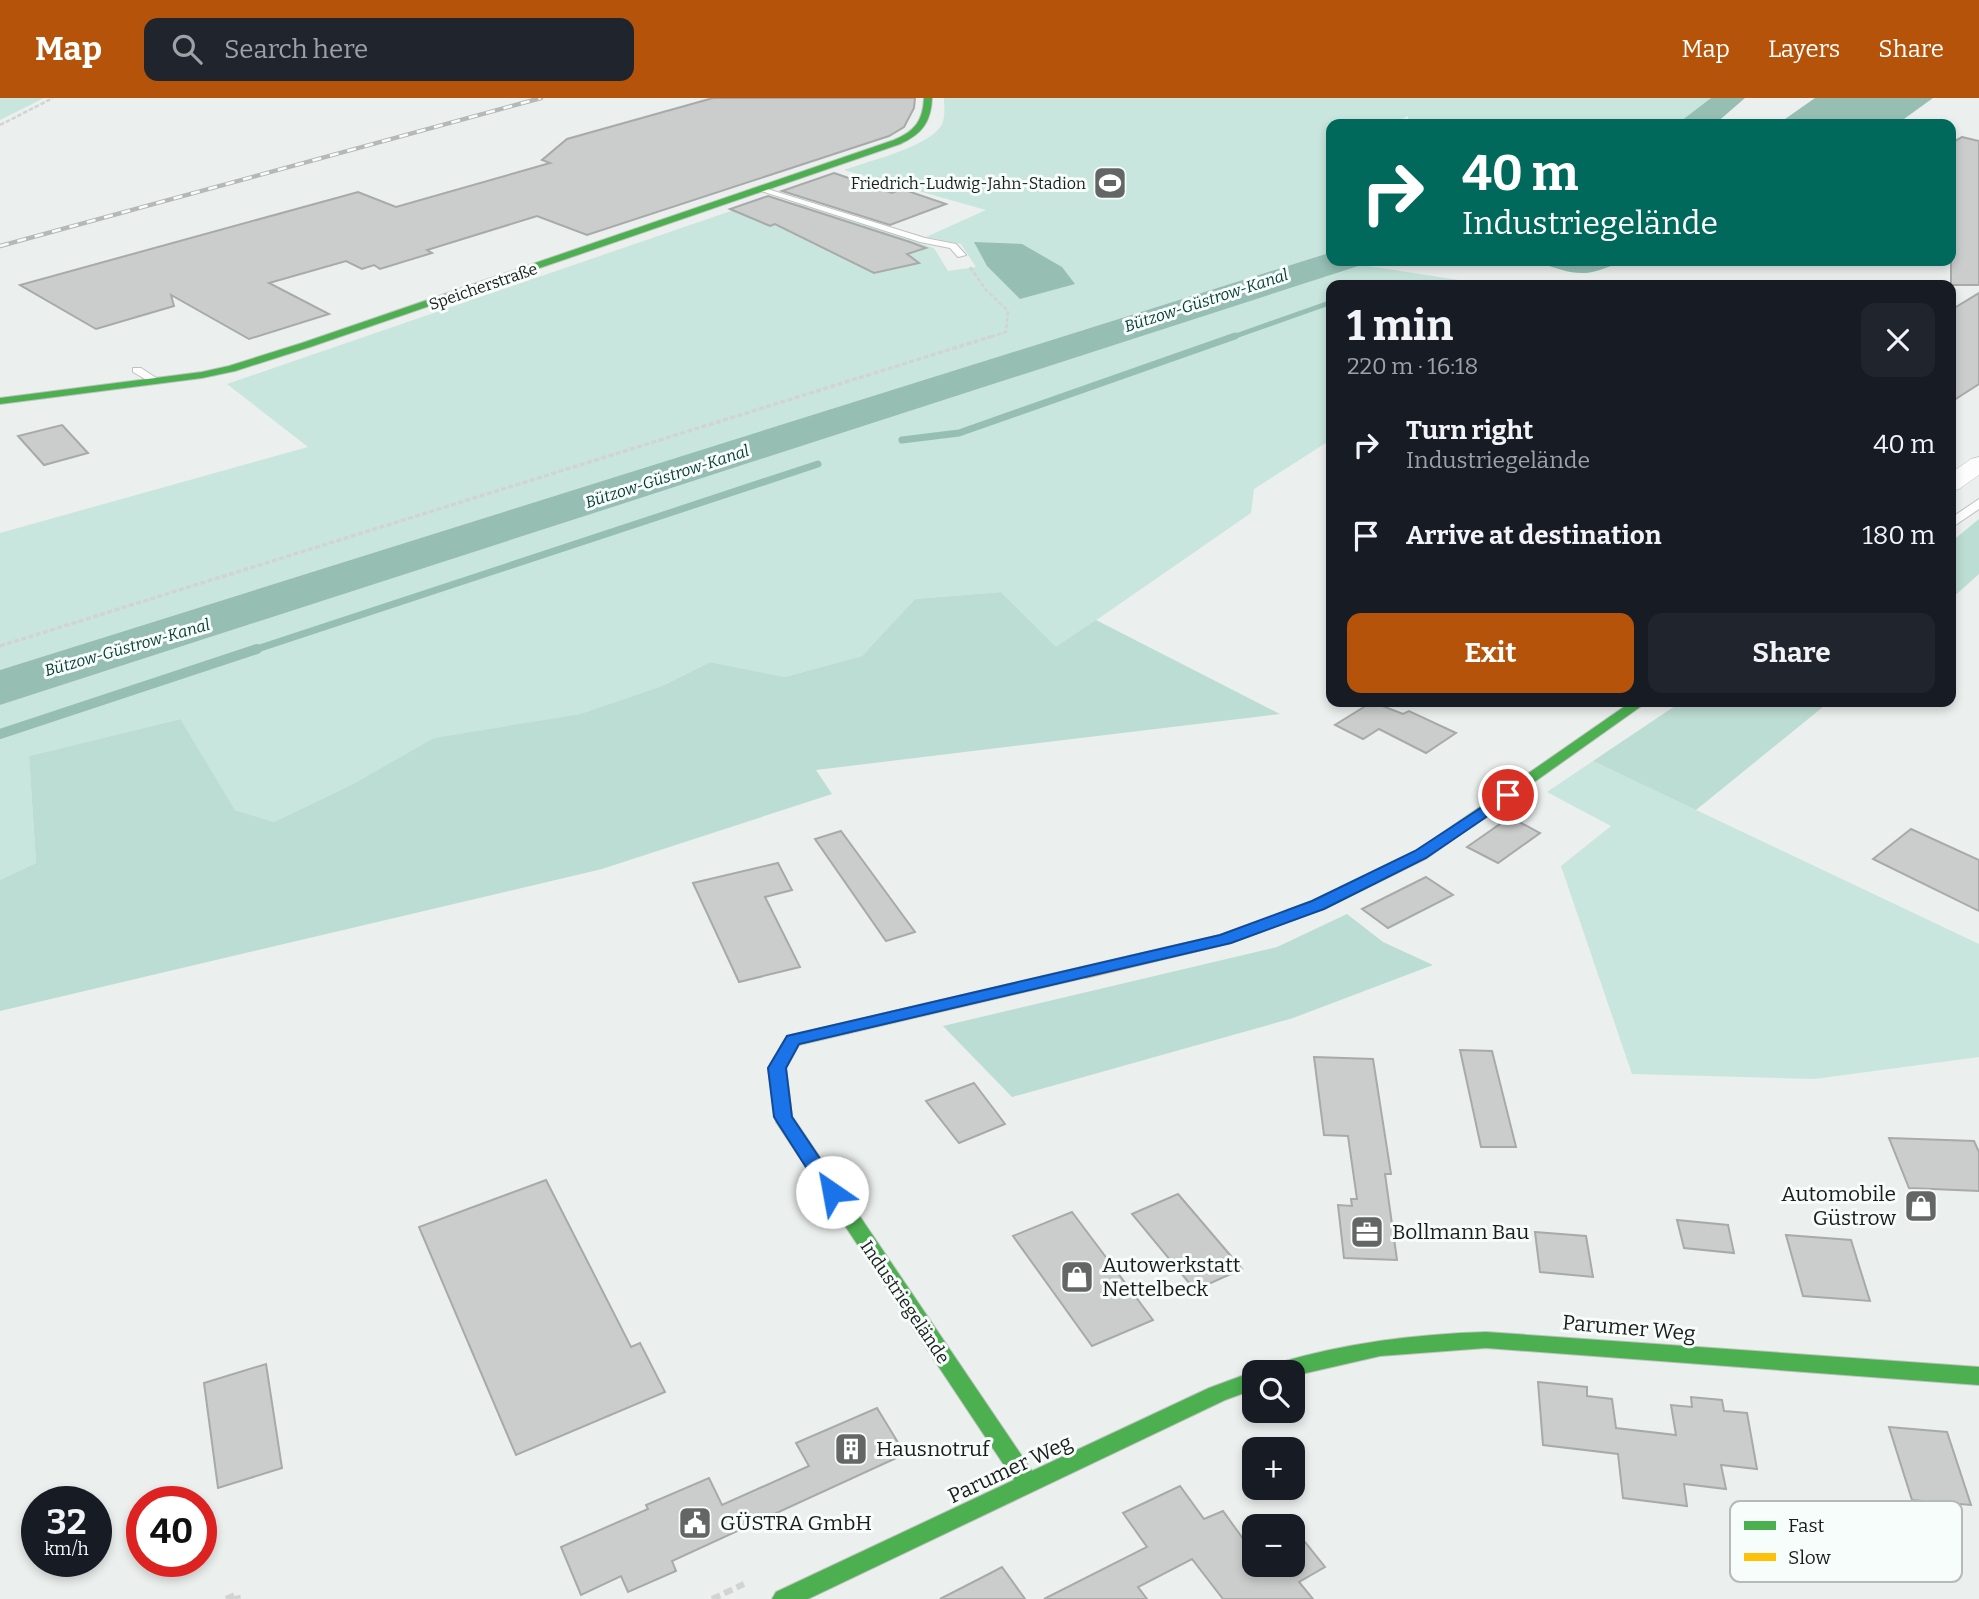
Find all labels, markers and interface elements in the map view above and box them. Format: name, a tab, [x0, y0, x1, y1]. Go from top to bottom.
search box	[144, 18, 634, 81]
text: Map	[35, 29, 102, 69]
icon: search	[168, 30, 206, 68]
text: Search here	[224, 34, 368, 65]
text: Map	[1682, 35, 1730, 63]
text: Layers	[1768, 35, 1840, 63]
text: Share	[1878, 35, 1944, 63]
text: 40 m	[1462, 144, 1579, 203]
icon: right	[1347, 147, 1438, 238]
sports icon: Friedrich-Ludwig-Jahn-Stadion	[1091, 164, 1129, 202]
place label: Friedrich-Ludwig-Jahn-Stadion	[851, 174, 1086, 193]
text: Industriegelände	[1462, 204, 1718, 242]
street label: Speicherstraße	[426, 259, 540, 314]
water label: Bützow-Güstrow-Kanal	[1122, 265, 1290, 336]
text: 1 min	[1347, 301, 1453, 351]
button: close	[1861, 303, 1935, 377]
text: 220 m · 16:18	[1347, 352, 1478, 380]
text: Turn right	[1406, 415, 1533, 446]
icon: right	[1347, 426, 1385, 464]
text: 40 m	[1873, 429, 1935, 460]
water label: Bützow-Güstrow-Kanal	[583, 441, 751, 512]
text: Industriegelände	[1406, 446, 1590, 474]
icon: arrive	[1347, 517, 1385, 555]
text: Arrive at destination	[1406, 520, 1661, 551]
text: 180 m	[1862, 520, 1935, 551]
button: Exit	[1347, 613, 1634, 693]
button: Share	[1648, 613, 1935, 693]
water label: Bützow-Güstrow-Kanal	[42, 615, 212, 680]
pin	[1478, 765, 1538, 825]
icon: arrive	[1489, 776, 1527, 814]
position arrow	[795, 1155, 869, 1229]
place label: Automobile Güstrow	[1781, 1181, 1896, 1231]
shop icon: Automobile Güstrow	[1902, 1187, 1940, 1225]
office icon: Bollmann Bau	[1348, 1213, 1386, 1251]
place label: Bollmann Bau	[1392, 1219, 1529, 1245]
street label: Industriegelände	[856, 1236, 954, 1368]
place label: Autowerkstatt Nettelbeck	[1102, 1252, 1241, 1302]
shop icon: Autowerkstatt Nettelbeck	[1058, 1258, 1096, 1296]
street label: Parumer Weg	[1561, 1309, 1697, 1347]
map controls	[1242, 1360, 1305, 1577]
button: search	[1242, 1360, 1305, 1423]
street label: Parumer Weg	[944, 1429, 1076, 1509]
building icon: Hausnotruf	[832, 1430, 870, 1468]
place label: Hausnotruf	[876, 1436, 991, 1462]
button: +	[1242, 1437, 1305, 1500]
speed limit sign: 40	[126, 1486, 217, 1577]
text: 32	[47, 1501, 86, 1543]
legend	[1730, 1501, 1962, 1582]
public building icon: GÜSTRA GmbH	[676, 1504, 714, 1542]
place label: GÜSTRA GmbH	[720, 1510, 872, 1536]
button: −	[1242, 1514, 1305, 1577]
text: Fast	[1788, 1514, 1825, 1537]
text: km/h	[44, 1538, 89, 1560]
text: Slow	[1788, 1546, 1831, 1569]

